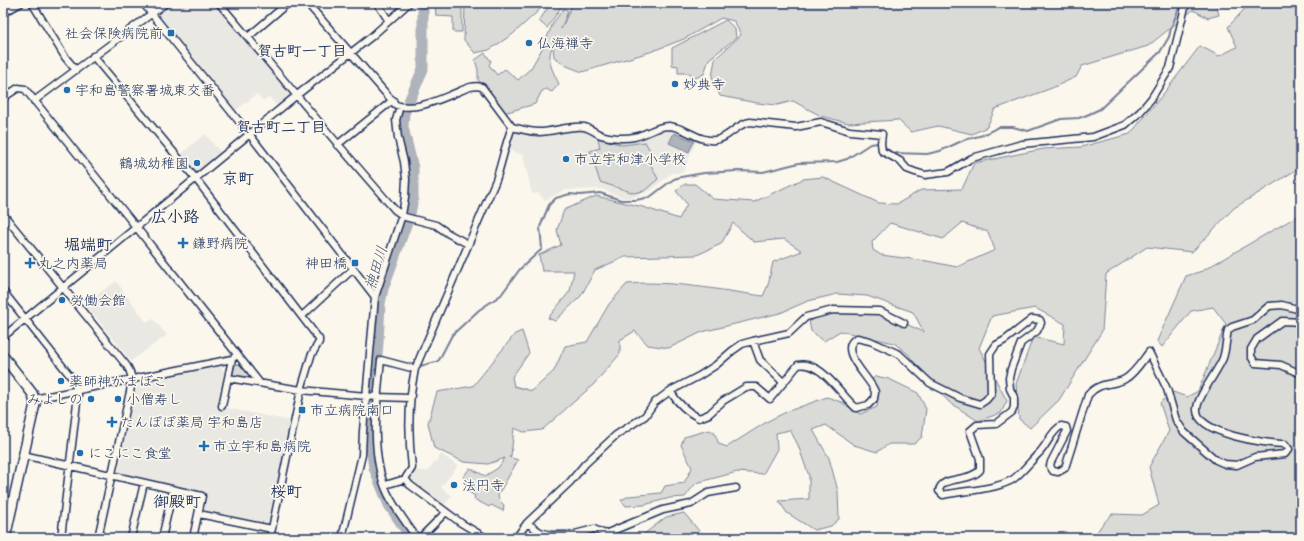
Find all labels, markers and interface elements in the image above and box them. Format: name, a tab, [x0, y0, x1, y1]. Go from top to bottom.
place label: 社会保険病院前	[65, 25, 163, 42]
marker: 社会保険病院前	[166, 28, 176, 38]
place label: 仏海禅寺	[537, 35, 593, 52]
marker: 仏海禅寺	[524, 38, 534, 48]
district label: 賀古町一丁目	[257, 42, 347, 60]
place label: 妙典寺	[683, 76, 725, 93]
marker: 妙典寺	[670, 79, 680, 89]
place label: 宇和島警察署城東交番	[75, 82, 215, 99]
marker: 宇和島警察署城東交番	[62, 85, 72, 95]
district label: 賀古町二丁目	[236, 118, 326, 136]
place label: 市立宇和津小学校	[574, 151, 686, 168]
marker: 市立宇和津小学校	[561, 154, 571, 164]
place label: 鶴城幼稚園	[119, 155, 189, 172]
marker: 鶴城幼稚園	[192, 158, 202, 168]
district label: 京町	[222, 169, 254, 188]
district label: 広小路	[151, 207, 199, 226]
district label: 堀端町	[64, 235, 112, 254]
place label: 鎌野病院	[192, 235, 248, 252]
marker: 鎌野病院	[177, 237, 189, 249]
water label: 神田川	[361, 244, 391, 292]
place label: 丸之内薬局	[38, 255, 108, 272]
place label: 神田橋	[305, 255, 347, 272]
marker: 丸之内薬局	[25, 258, 35, 268]
marker: 神田橋	[350, 258, 360, 268]
place label: 労働会館	[70, 292, 126, 309]
marker: 労働会館	[57, 295, 67, 305]
place label: 薬師神かまぼこ	[69, 373, 167, 390]
marker: 薬師神かまぼこ	[56, 376, 66, 386]
place label: みよしの	[27, 391, 83, 408]
place label: 小僧寿し	[126, 391, 182, 408]
marker: みよしの	[86, 394, 96, 404]
marker: 小僧寿し	[113, 394, 123, 404]
place label: 市立病院南口	[310, 402, 394, 419]
marker: 市立病院南口	[297, 405, 307, 415]
place label: たんぽぽ薬局 宇和島店	[120, 414, 263, 431]
marker: たんぽぽ薬局 宇和島店	[107, 417, 117, 427]
place label: 市立宇和島病院	[213, 438, 311, 455]
marker: 市立宇和島病院	[198, 440, 210, 452]
place label: にこにこ食堂	[88, 445, 172, 462]
marker: にこにこ食堂	[75, 448, 85, 458]
place label: 法円寺	[462, 477, 504, 494]
marker: 法円寺	[449, 480, 459, 490]
district label: 桜町	[270, 482, 302, 501]
district label: 御殿町	[153, 492, 201, 511]

